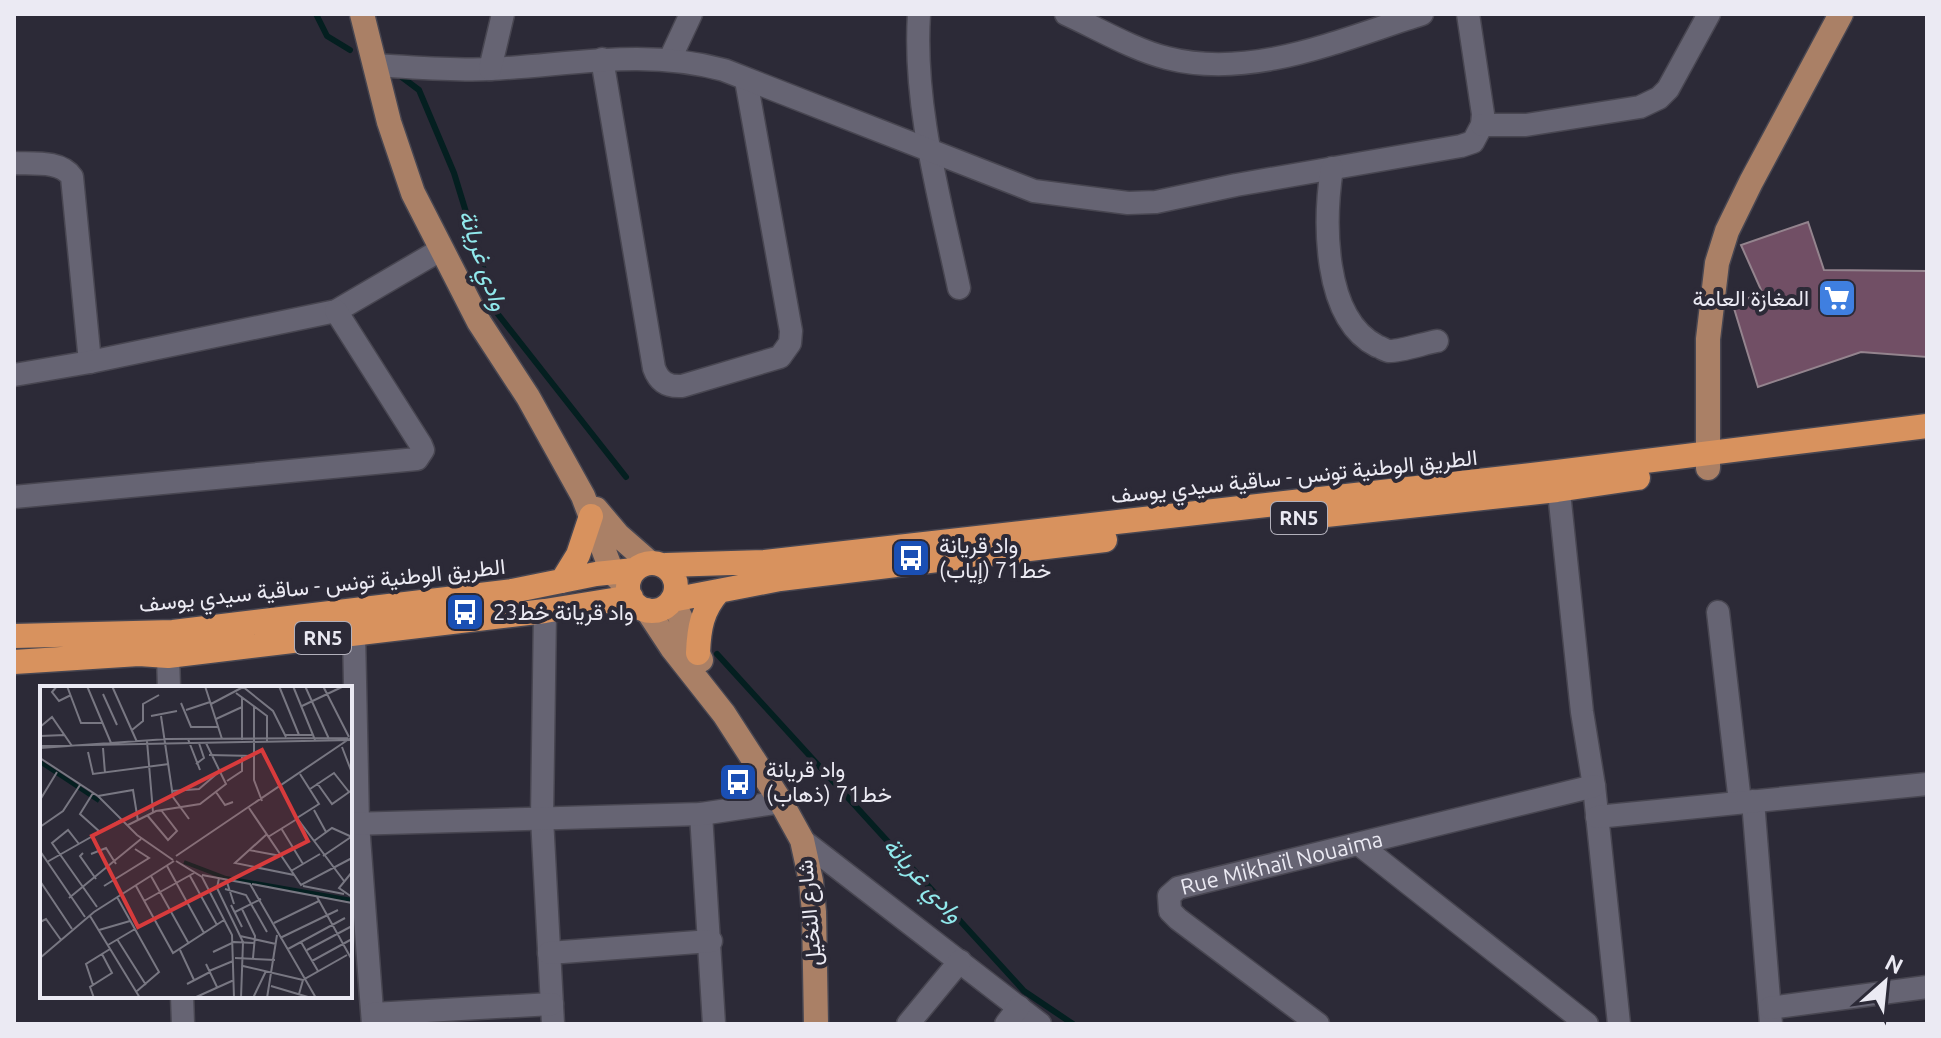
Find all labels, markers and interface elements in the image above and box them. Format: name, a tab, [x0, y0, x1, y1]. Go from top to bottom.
water label: وادي غريانة	[448, 206, 513, 316]
supermarket icon: المغازة العامة	[1816, 277, 1858, 319]
place label: المغازة العامة	[1693, 285, 1809, 312]
street label: الطريق الوطنية تونس - ساقية سيدي يوسف	[1110, 444, 1479, 514]
road number: RN5	[1271, 502, 1327, 534]
place label: واد قريانة خط71 (إياب)	[939, 532, 1051, 585]
bus stop icon: واد قريانة خط71 (إياب)	[890, 537, 932, 579]
street label: الطريق الوطنية تونس - ساقية سيدي يوسف	[138, 553, 507, 623]
bus stop icon: واد قريانة خط23	[444, 591, 486, 633]
place label: واد قريانة خط23	[493, 599, 634, 626]
road number: RN5	[295, 622, 351, 654]
inset map	[40, 686, 352, 998]
place label: واد قريانة خط71 (ذهاب)	[766, 756, 892, 807]
bus stop icon: واد قريانة خط71 (ذهاب)	[717, 761, 759, 803]
street label: Rue Mikhaïl Nouaima	[1178, 825, 1385, 899]
water label: وادي غريانة	[874, 832, 969, 932]
street label: شارع النخيل	[791, 859, 829, 967]
north arrow	[1845, 942, 1925, 1022]
text: N	[1881, 949, 1907, 979]

